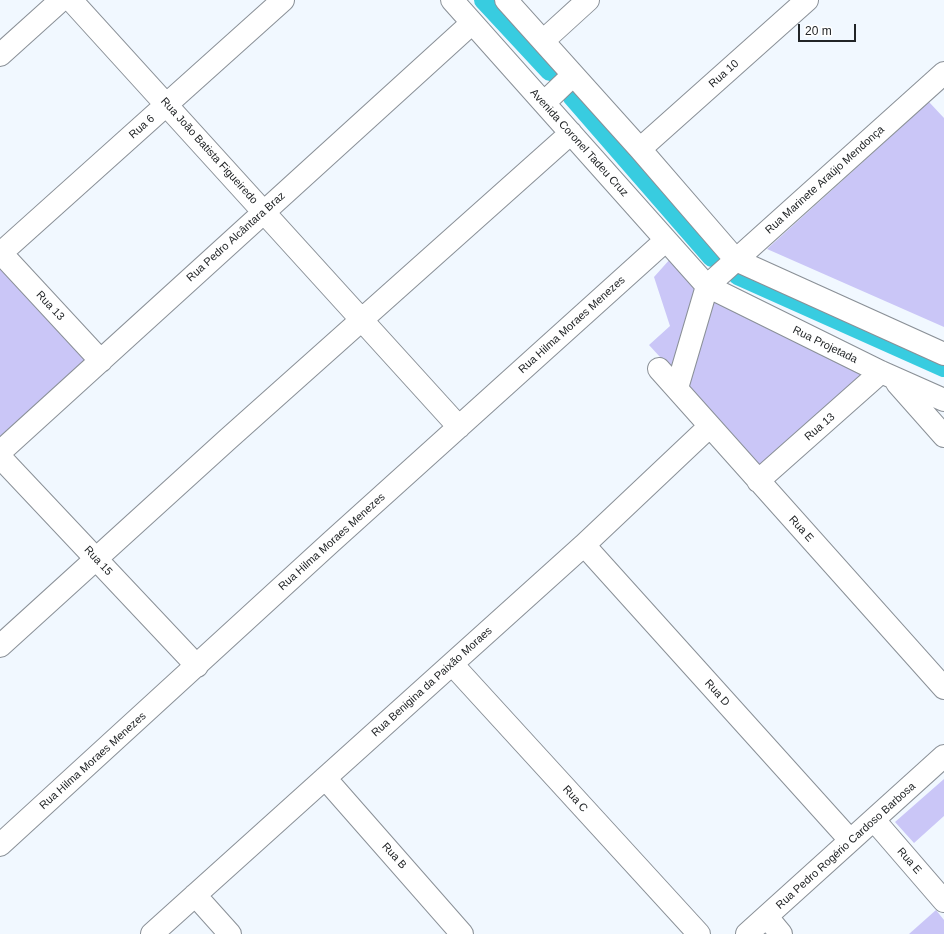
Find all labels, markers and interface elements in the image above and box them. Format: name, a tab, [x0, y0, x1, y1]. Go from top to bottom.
scale bar	[800, 16, 858, 42]
text: 20 m	[805, 24, 832, 38]
street label: Rua 10	[706, 57, 742, 91]
street label: Avenida Coronel Tadeu Cruz	[527, 86, 631, 200]
street label: Rua João Batista Figueiredo	[158, 95, 260, 207]
street label: Rua 6	[127, 112, 157, 142]
street label: Rua Marinete Araújo Mendonça	[763, 123, 887, 237]
street label: Rua Pedro Alcântara Braz	[184, 189, 288, 285]
street label: Rua Hilma Moraes Menezes	[516, 274, 628, 376]
street label: Rua 13	[33, 289, 67, 323]
street label: Rua Projetada	[791, 324, 859, 366]
street label: Rua 13	[802, 410, 838, 444]
street label: Rua Hilma Moraes Menezes	[276, 491, 388, 593]
street label: Rua E	[786, 513, 816, 545]
street label: Rua 15	[81, 544, 115, 578]
street label: Rua Benigina da Paixão Moraes	[369, 624, 495, 740]
street label: Rua D	[702, 677, 732, 709]
street label: Rua Hilma Moraes Menezes	[37, 710, 149, 812]
street label: Rua Pedro Rogério Cardoso Barbosa	[774, 780, 918, 912]
street label: Rua C	[560, 783, 590, 815]
street label: Rua B	[379, 840, 409, 872]
street label: Rua E	[894, 845, 924, 877]

